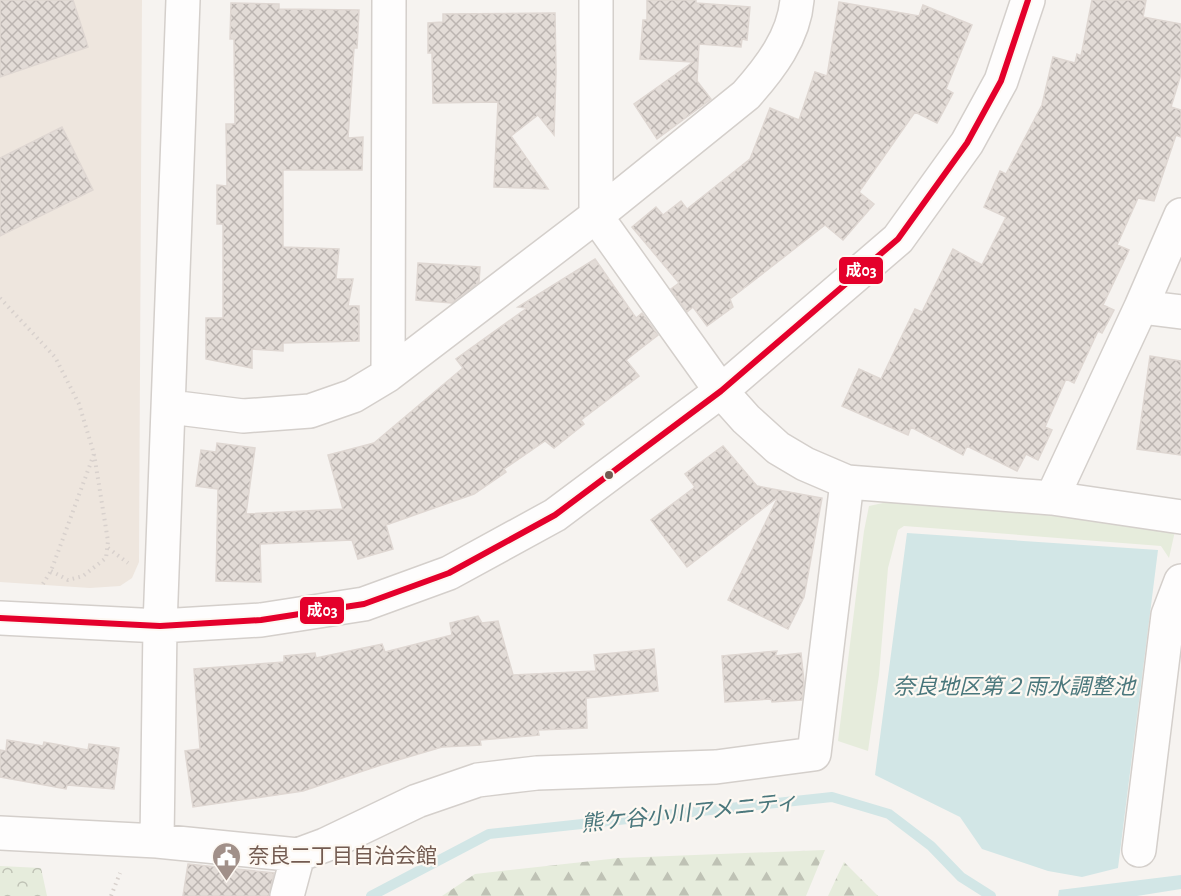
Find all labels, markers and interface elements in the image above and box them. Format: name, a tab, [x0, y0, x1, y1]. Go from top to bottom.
line badge: 成03	[838, 256, 884, 285]
text: 成03	[845, 261, 877, 279]
unlabelled marker	[603, 469, 615, 481]
line badge: 成03	[299, 596, 345, 625]
text: 成03	[306, 601, 338, 619]
water label: 奈良地区第２雨水調整池	[893, 675, 1137, 698]
water label: 熊ケ谷小川アメニティ	[580, 790, 798, 835]
public building icon: 奈良二丁目自治会館	[211, 840, 243, 882]
place label: 奈良二丁目自治会館	[248, 845, 437, 867]

